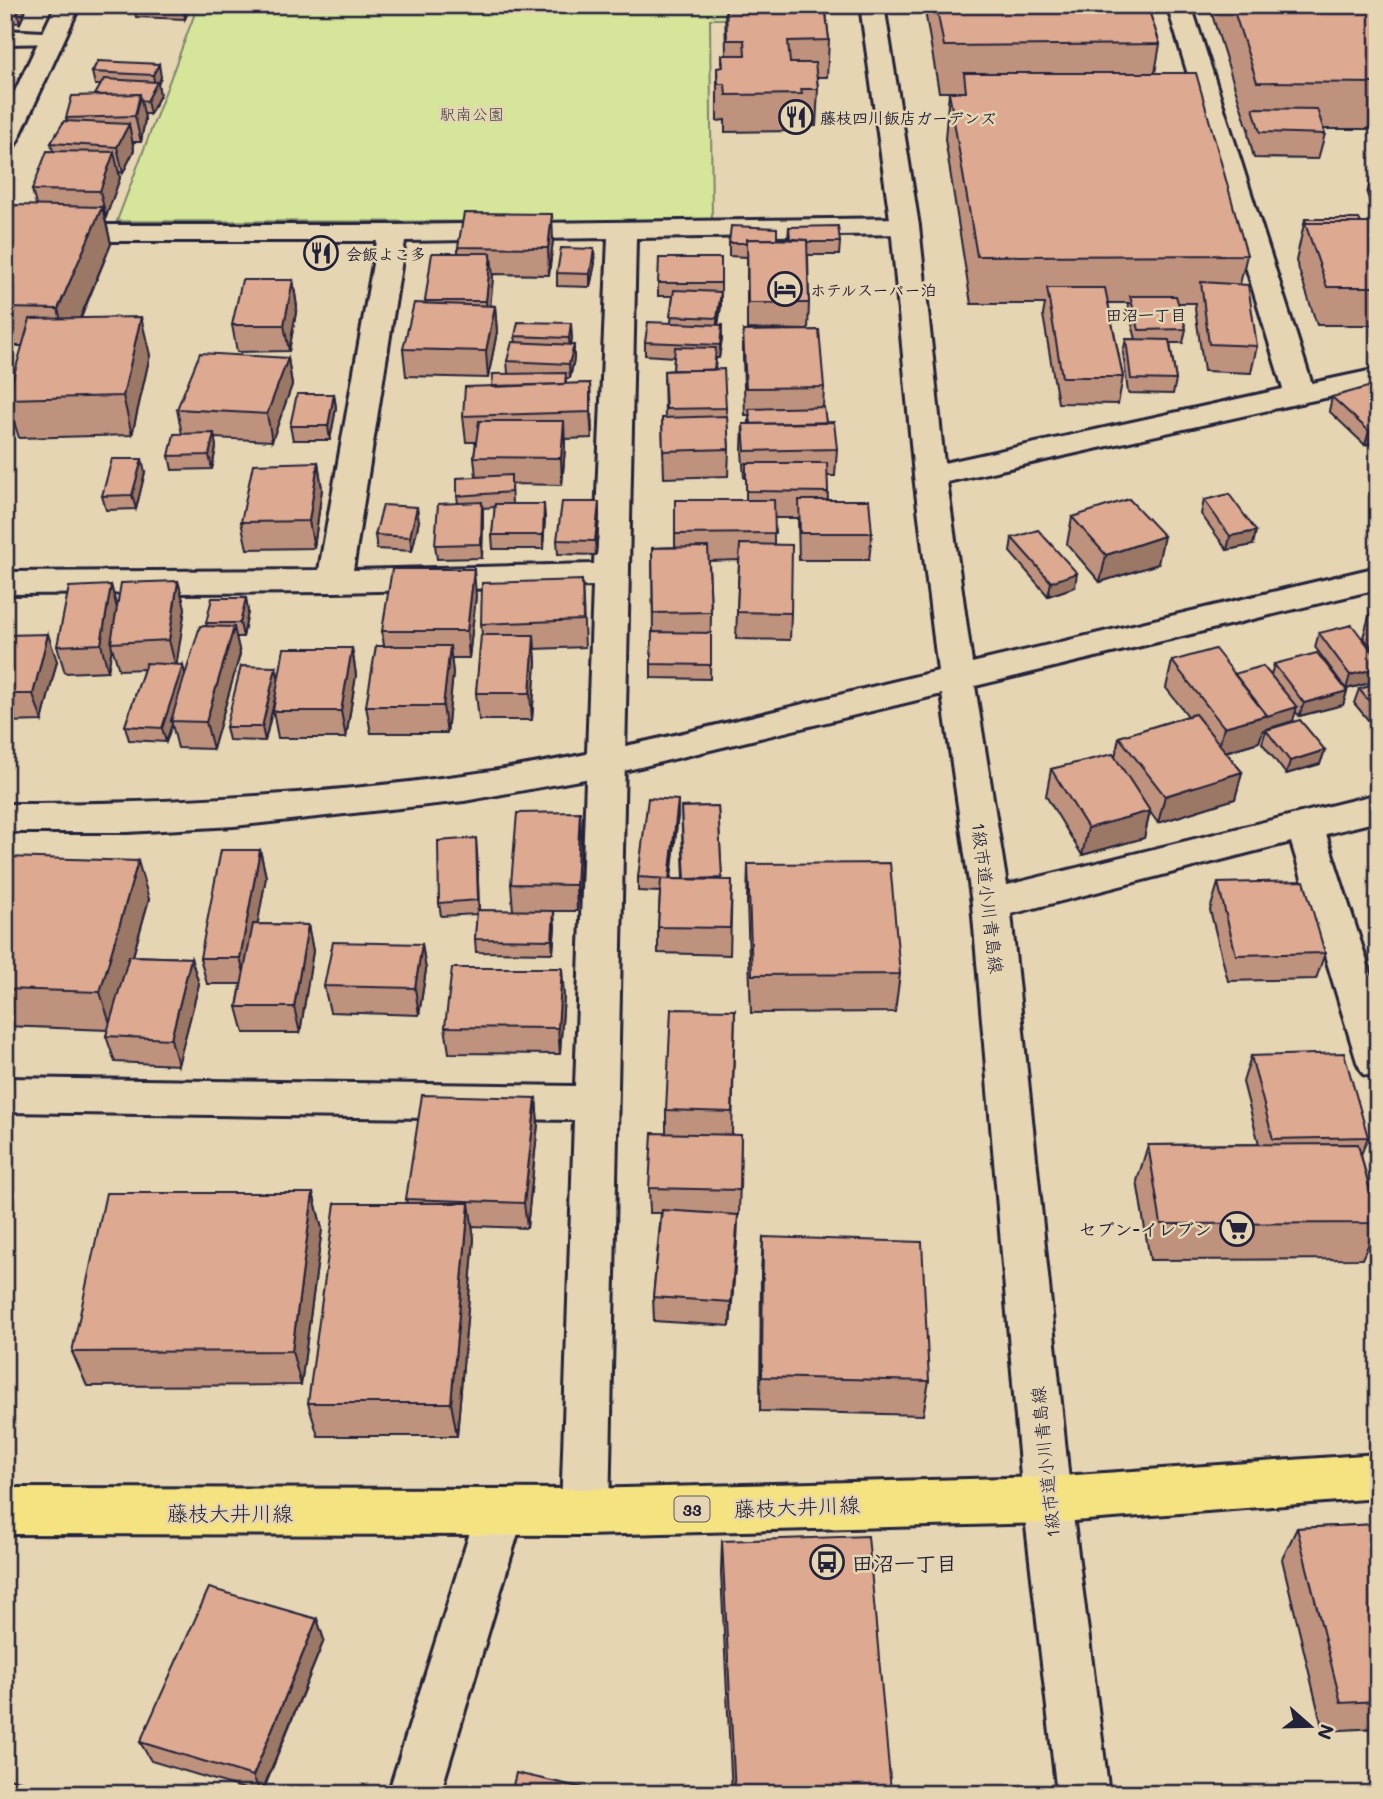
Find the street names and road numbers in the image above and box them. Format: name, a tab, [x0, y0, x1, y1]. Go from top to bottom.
street label: 1級市道小川青島線	[967, 821, 1009, 975]
street label: 1級市道小川青島線	[1025, 1385, 1065, 1539]
street label: 藤枝大井川線	[734, 1490, 860, 1522]
road number: 33	[674, 1497, 710, 1522]
street label: 藤枝大井川線	[167, 1499, 293, 1526]

